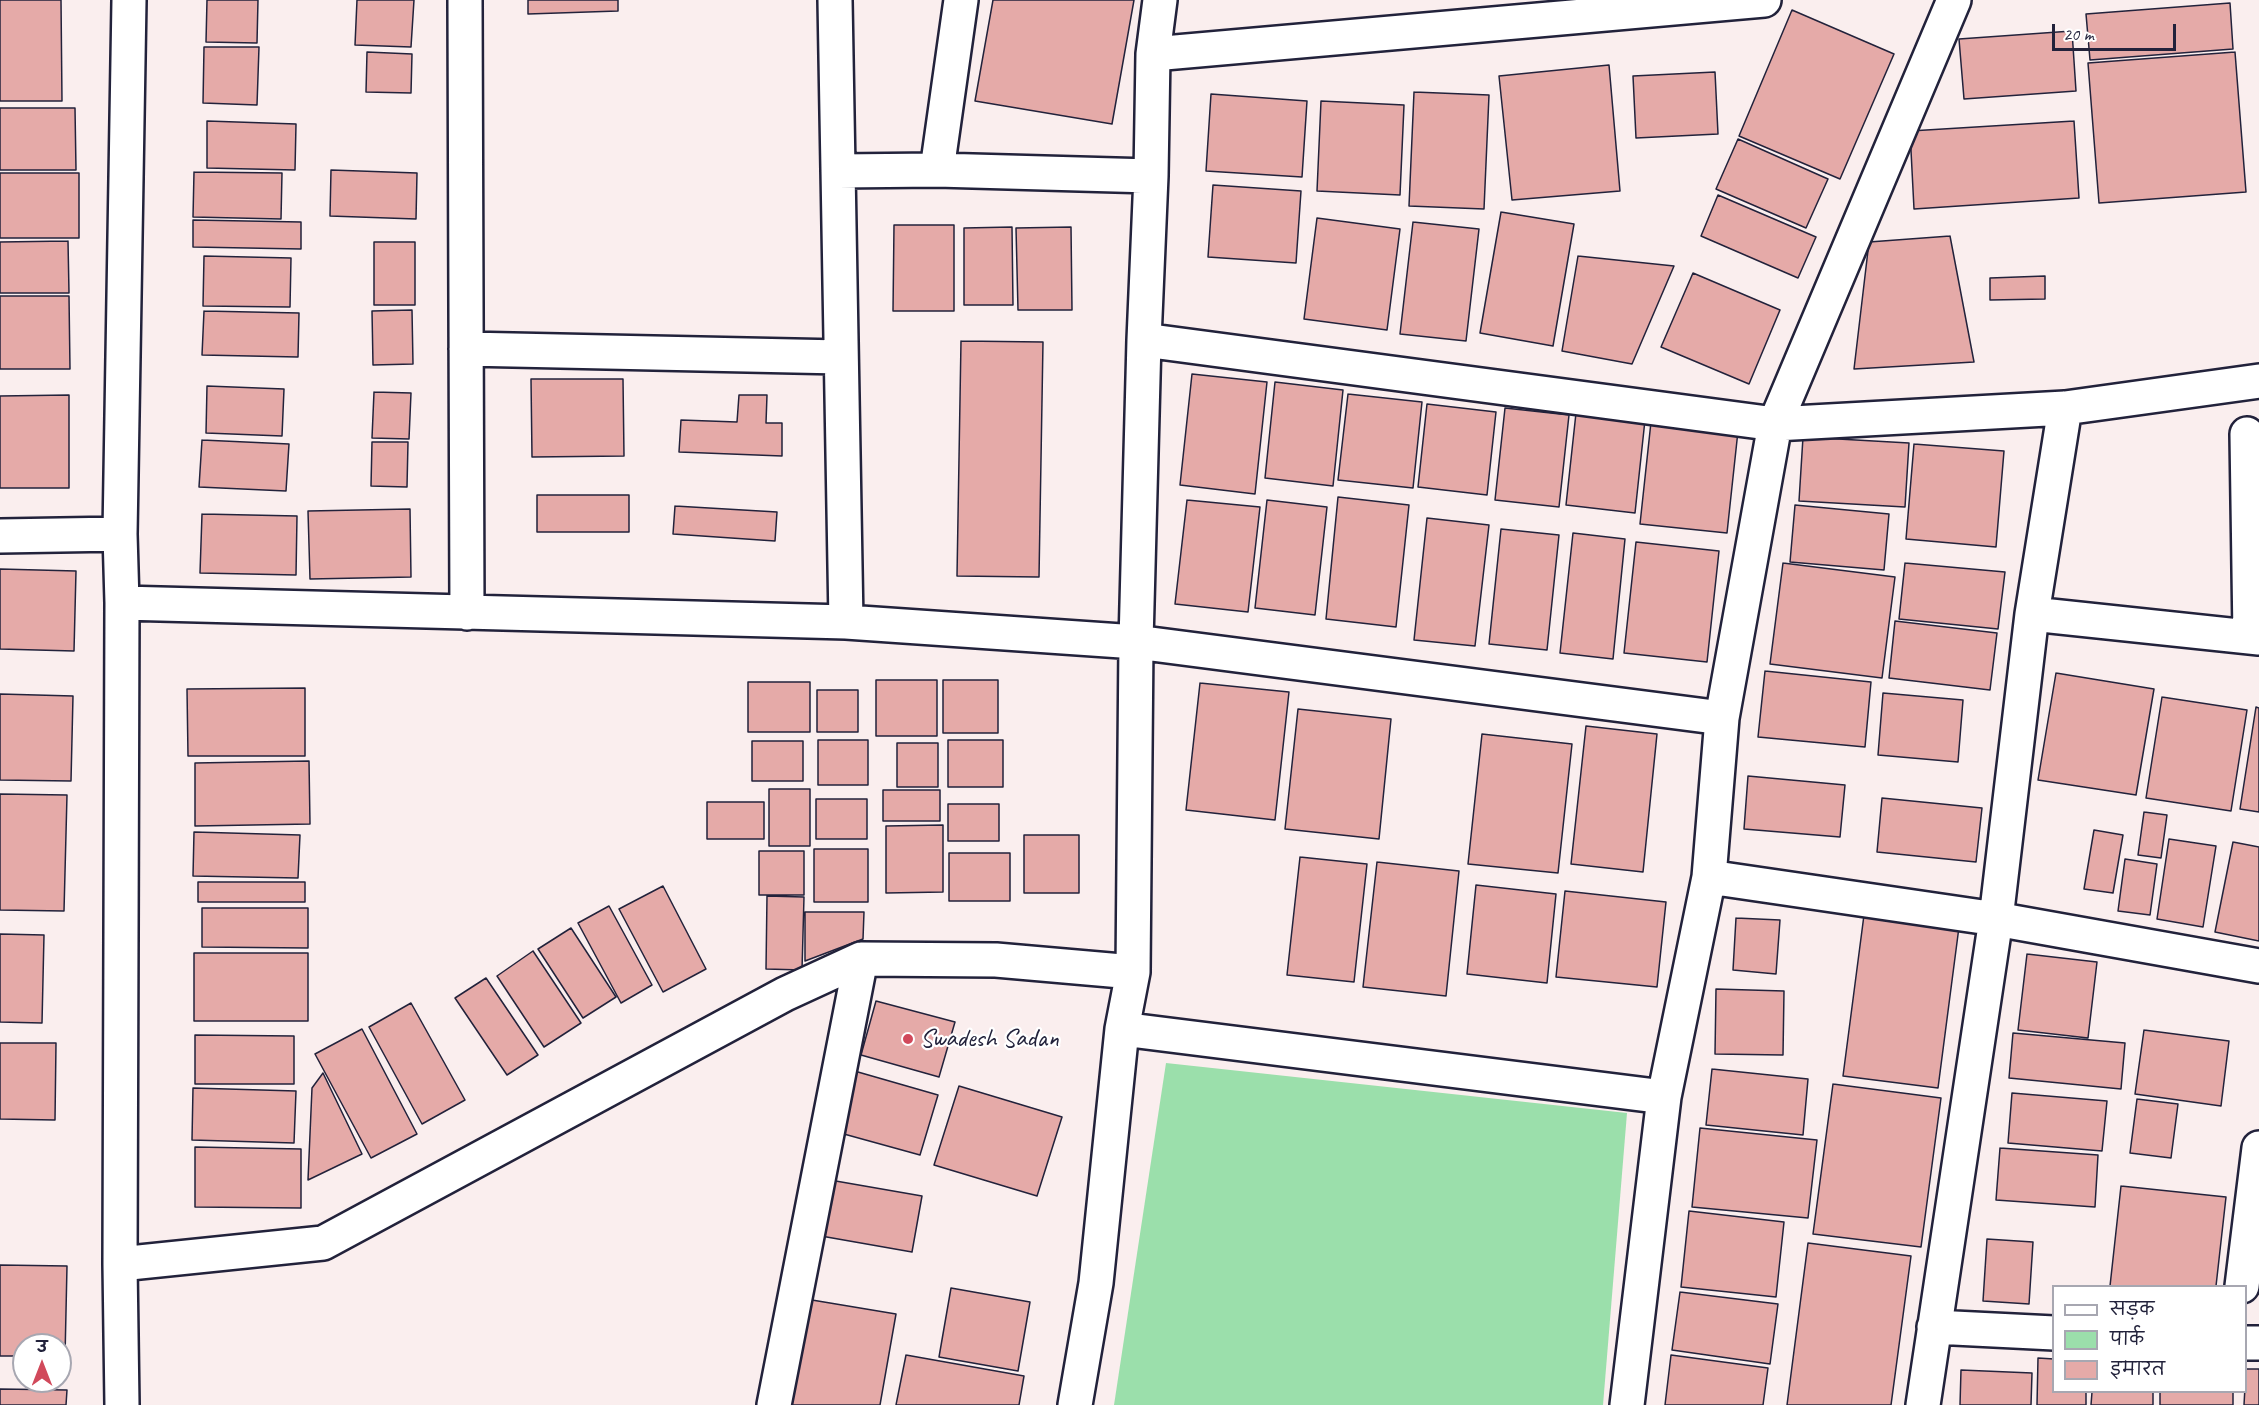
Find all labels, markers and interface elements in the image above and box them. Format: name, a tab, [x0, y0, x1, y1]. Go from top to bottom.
scale bar	[2055, 12, 2180, 50]
text: 20 m	[2063, 23, 2094, 45]
place label: Swadesh Sadan	[920, 1023, 1059, 1055]
marker: Swadesh Sadan	[901, 1032, 915, 1046]
legend	[2052, 1285, 2247, 1393]
text: सड़क	[2110, 1298, 2154, 1320]
text: पार्क	[2110, 1328, 2144, 1350]
north arrow	[12, 1333, 72, 1393]
text: उ	[37, 1337, 47, 1357]
text: इमारत	[2110, 1358, 2165, 1380]

